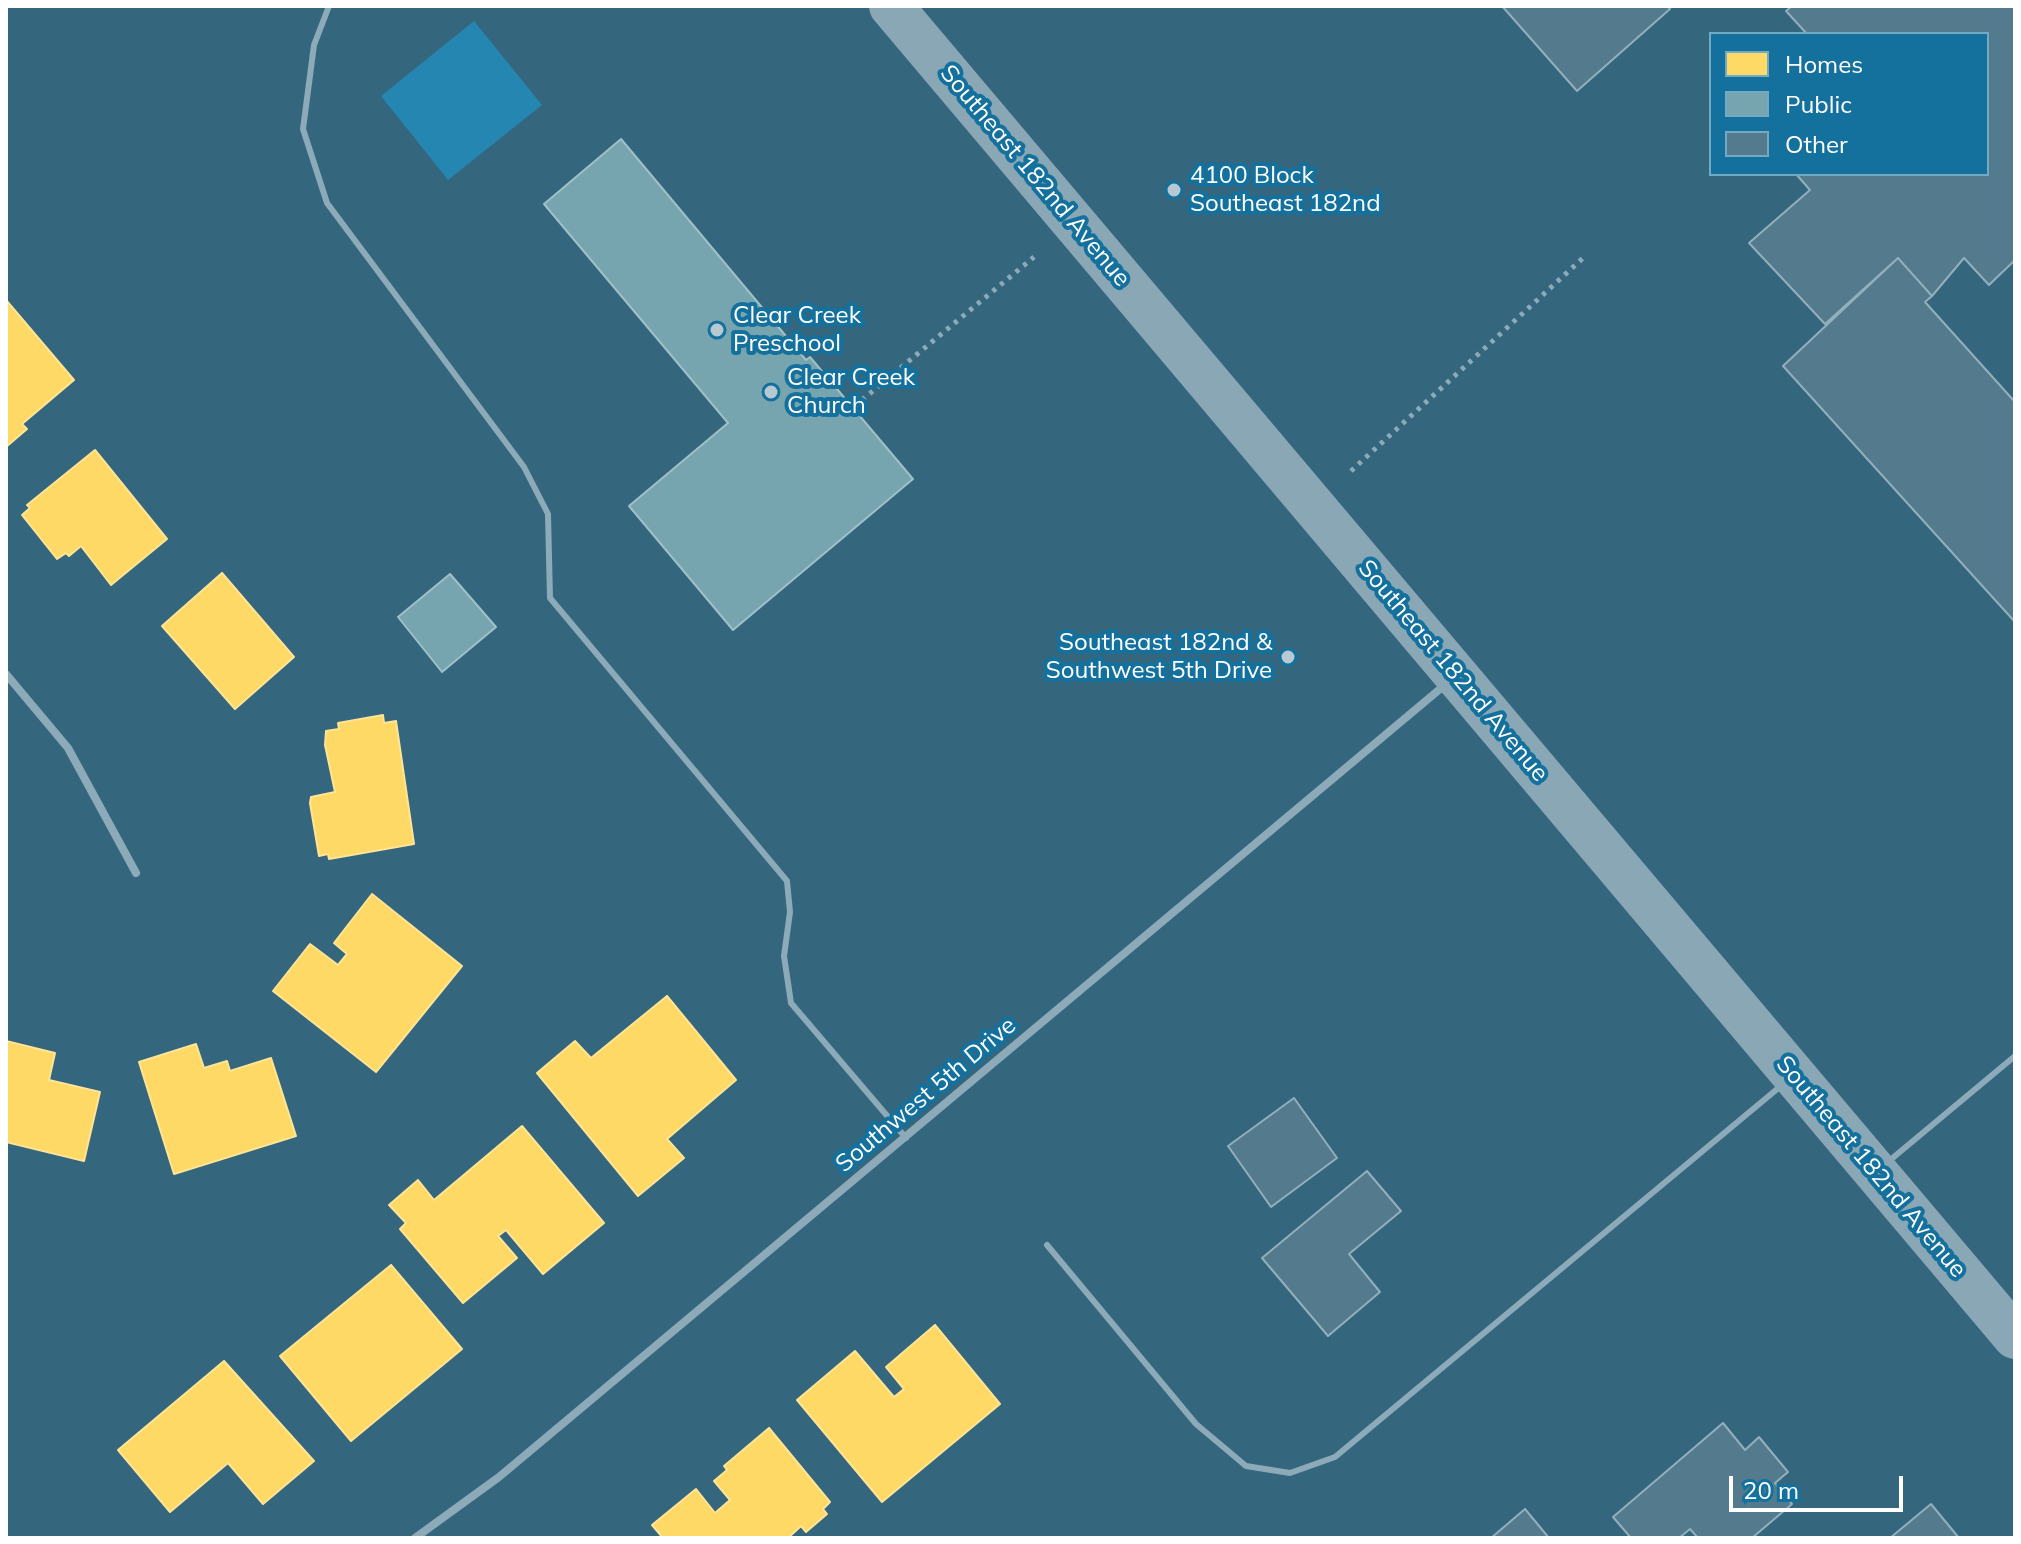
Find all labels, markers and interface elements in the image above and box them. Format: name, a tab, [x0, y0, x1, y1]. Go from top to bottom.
legend	[1709, 32, 1989, 176]
text: Homes	[1785, 49, 1863, 79]
street label: Southeast 182nd Avenue	[934, 59, 1136, 293]
text: Public	[1785, 89, 1852, 119]
text: Other	[1785, 129, 1848, 159]
place label: 4100 Block Southeast 182nd	[1190, 162, 1381, 218]
marker: 4100 Block Southeast 182nd	[1165, 181, 1183, 199]
place label: Clear Creek Preschool	[733, 302, 861, 358]
marker: Clear Creek Preschool	[708, 321, 726, 339]
place label: Clear Creek Church	[787, 364, 915, 420]
marker: Clear Creek Church	[762, 383, 780, 401]
street label: Southeast 182nd Avenue	[1352, 554, 1554, 788]
place label: Southeast 182nd & Southwest 5th Drive	[1046, 629, 1272, 685]
marker: Southeast 182nd & Southwest 5th Drive	[1279, 648, 1297, 666]
street label: Southwest 5th Drive	[830, 1011, 1022, 1179]
street label: Southeast 182nd Avenue	[1770, 1050, 1972, 1284]
scale bar	[1733, 1460, 1907, 1510]
text: 20 m	[1743, 1475, 1799, 1505]

